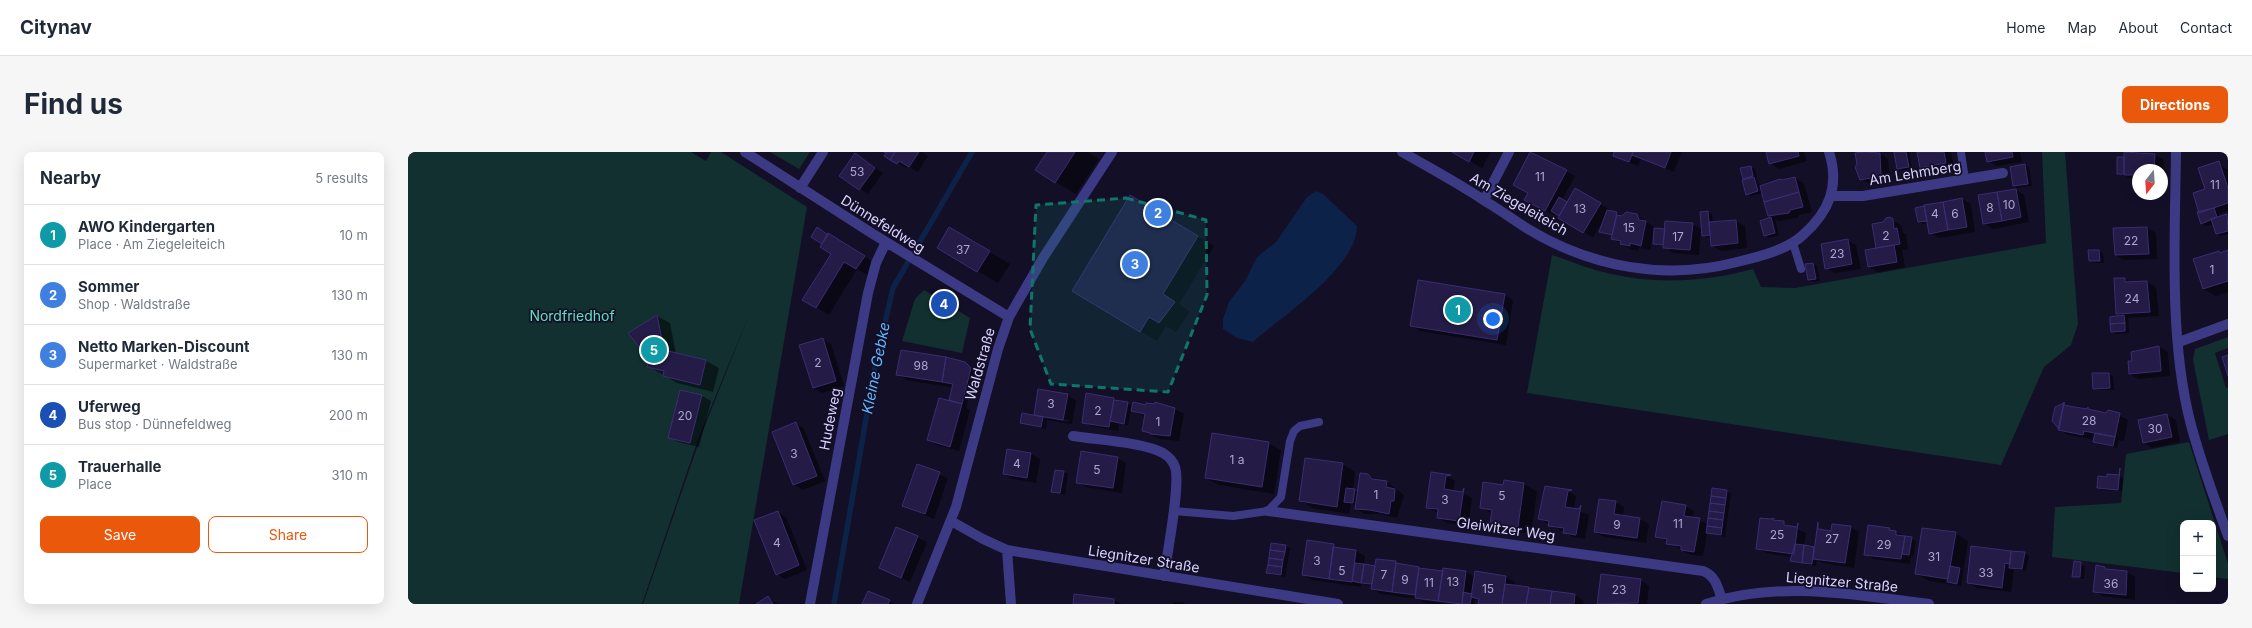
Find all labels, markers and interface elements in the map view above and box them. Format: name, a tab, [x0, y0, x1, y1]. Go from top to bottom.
text: Citynav	[20, 16, 92, 39]
text: Home	[2006, 19, 2045, 36]
text: Map	[2067, 19, 2097, 36]
text: About	[2119, 19, 2158, 36]
text: Contact	[2180, 19, 2232, 36]
button: Directions	[2122, 86, 2228, 123]
text: Find us	[24, 87, 123, 121]
street label: Am Lehmberg	[1868, 157, 1962, 188]
house number: 53	[850, 164, 864, 179]
north arrow	[2132, 164, 2168, 200]
text: Nearby	[40, 168, 101, 188]
street label: Am Ziegeleiteich	[1467, 169, 1571, 238]
house number: 11	[1535, 169, 1545, 184]
text: 5 results	[315, 170, 368, 186]
house number: 11	[2210, 177, 2220, 192]
street label: Dünnefeldweg	[838, 191, 928, 256]
house number: 10	[2003, 197, 2015, 212]
pin: 2	[1145, 198, 1171, 228]
house number: 8	[1986, 200, 1994, 215]
house number: 13	[1574, 201, 1586, 216]
house number: 4	[1931, 206, 1939, 221]
house number: 6	[1951, 206, 1959, 221]
text: AWO Kindergarten	[78, 217, 215, 236]
house number: 15	[1623, 220, 1635, 235]
text: 1	[50, 227, 56, 243]
text: 10 m	[339, 227, 368, 243]
house number: 2	[1882, 228, 1890, 243]
house number: 17	[1672, 229, 1684, 244]
house number: 22	[2124, 233, 2138, 248]
text: Place · Am Ziegeleiteich	[78, 236, 225, 252]
house number: 37	[956, 242, 970, 257]
house number: 23	[1830, 246, 1844, 261]
pin: 3	[1122, 249, 1148, 279]
house number: 1	[2210, 262, 2214, 277]
text: Sommer	[78, 277, 139, 296]
text: 2	[49, 287, 57, 303]
text: 130 m	[331, 287, 368, 303]
pin: 4	[931, 289, 957, 319]
house number: 24	[2125, 291, 2140, 306]
pin: 1	[1445, 295, 1471, 325]
text: Shop · Waldstraße	[78, 296, 190, 312]
park label: Nordfriedhof	[529, 307, 615, 324]
your location	[1483, 309, 1503, 329]
water label: Kleine Gebke	[857, 320, 894, 415]
street label: Waldstraße	[961, 326, 998, 402]
pin: 5	[641, 335, 667, 365]
text: Netto Marken-Discount	[78, 337, 250, 356]
text: 3	[49, 347, 57, 363]
text: 130 m	[331, 347, 368, 363]
house number: 2	[814, 355, 822, 370]
text: Supermarket · Waldstraße	[78, 356, 238, 372]
house number: 98	[914, 358, 928, 373]
street label: Hudeweg	[815, 386, 844, 452]
house number: 3	[1047, 396, 1055, 411]
text: Uferweg	[78, 397, 141, 416]
house number: 2	[1094, 403, 1102, 418]
text: 4	[49, 407, 57, 423]
text: 200 m	[329, 407, 368, 423]
house number: 20	[678, 408, 692, 423]
house number: 28	[2082, 413, 2096, 428]
house number: 1	[1156, 414, 1160, 429]
text: Bus stop · Dünnefeldweg	[78, 416, 232, 432]
house number: 30	[2148, 421, 2162, 436]
house number: 3	[790, 446, 798, 461]
house number: 1 a	[1230, 452, 1245, 467]
house number: 4	[1013, 456, 1021, 471]
text: Trauerhalle	[78, 457, 162, 476]
house number: 5	[1093, 462, 1101, 477]
text: 5	[49, 467, 57, 483]
text: 310 m	[331, 467, 368, 483]
text: Place	[78, 476, 112, 492]
house number: 1	[1374, 487, 1378, 502]
house number: 5	[1498, 488, 1506, 503]
house number: 3	[1441, 492, 1449, 507]
street label: Gleiwitzer Weg	[1456, 513, 1557, 544]
button: Save	[40, 516, 200, 553]
button: Share	[208, 516, 368, 553]
house number: 11	[1673, 516, 1683, 531]
house number: 9	[1613, 517, 1621, 532]
map controls	[2180, 520, 2216, 592]
button: +	[2180, 520, 2216, 556]
house number: 25	[1770, 527, 1784, 542]
house number: 27	[1825, 531, 1839, 546]
house number: 4	[773, 535, 781, 550]
house number: 29	[1877, 537, 1891, 552]
street label: Liegnitzer Straße	[1087, 541, 1201, 576]
house number: 31	[1928, 549, 1940, 564]
house number: 3	[1313, 553, 1321, 568]
button: −	[2180, 556, 2216, 592]
house number: 5	[1338, 563, 1346, 578]
house number: 33	[1979, 565, 1993, 580]
house number: 7	[1381, 567, 1388, 582]
street label: Liegnitzer Straße	[1785, 568, 1899, 595]
house number: 9	[1401, 572, 1409, 587]
house number: 13	[1447, 574, 1459, 589]
house number: 11	[1424, 575, 1434, 590]
house number: 36	[2104, 576, 2118, 591]
house number: 15	[1482, 581, 1494, 596]
house number: 23	[1612, 582, 1626, 597]

